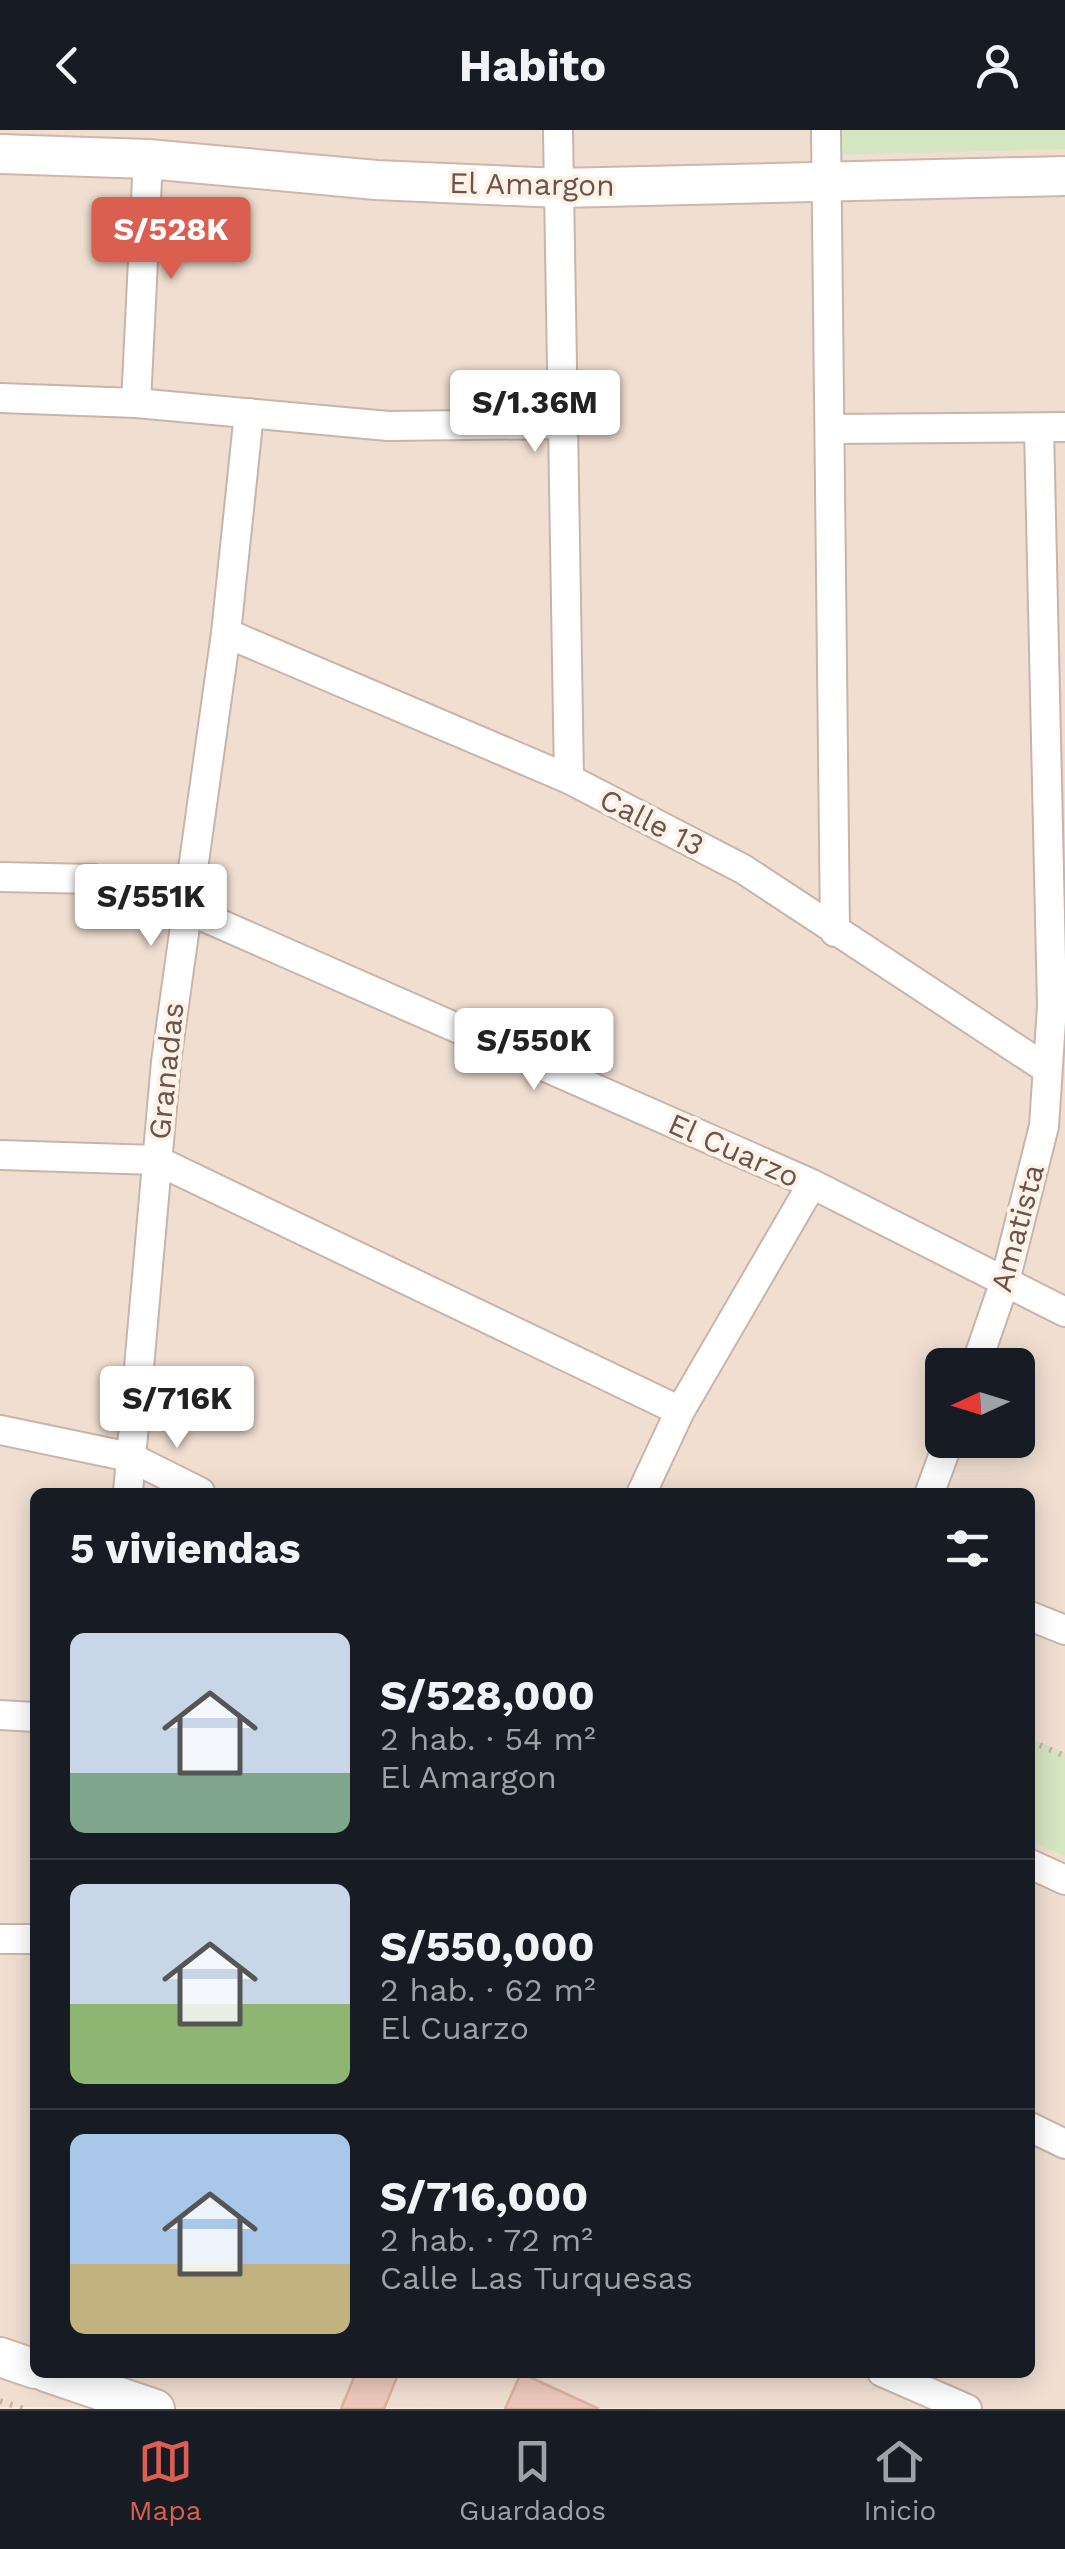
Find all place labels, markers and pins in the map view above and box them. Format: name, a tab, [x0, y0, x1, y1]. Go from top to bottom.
pin: S/528K	[90, 197, 252, 282]
pin: S/1.36M	[443, 370, 627, 455]
pin: S/551K	[70, 864, 232, 949]
pin: S/550K	[453, 1008, 615, 1093]
pin: S/716K	[96, 1366, 258, 1451]

